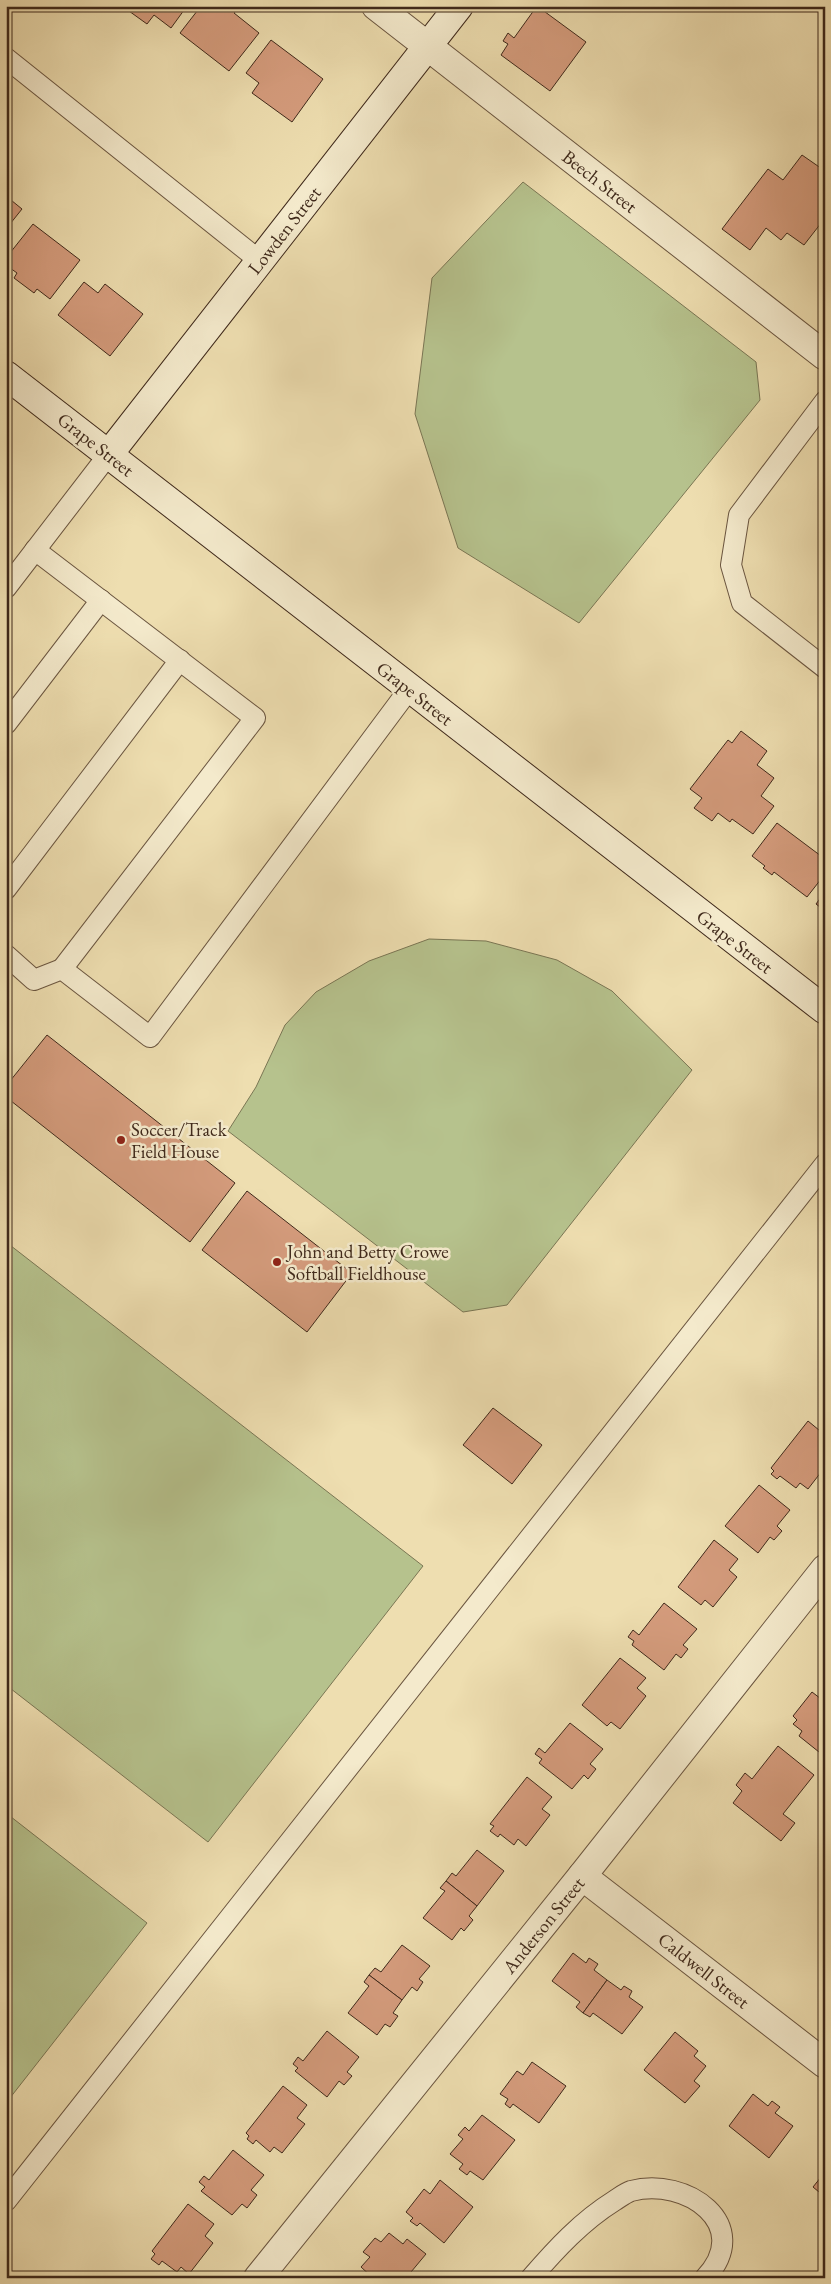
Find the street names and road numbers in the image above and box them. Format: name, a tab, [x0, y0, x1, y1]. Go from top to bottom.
street label: Beech Street	[557, 144, 642, 219]
street label: Lowden Street	[242, 181, 327, 280]
street label: Grape Street	[52, 407, 139, 482]
street label: Grape Street	[371, 656, 458, 731]
street label: Grape Street	[691, 904, 778, 979]
street label: Anderson Street	[496, 1872, 590, 1980]
street label: Caldwell Street	[653, 1927, 755, 2014]

